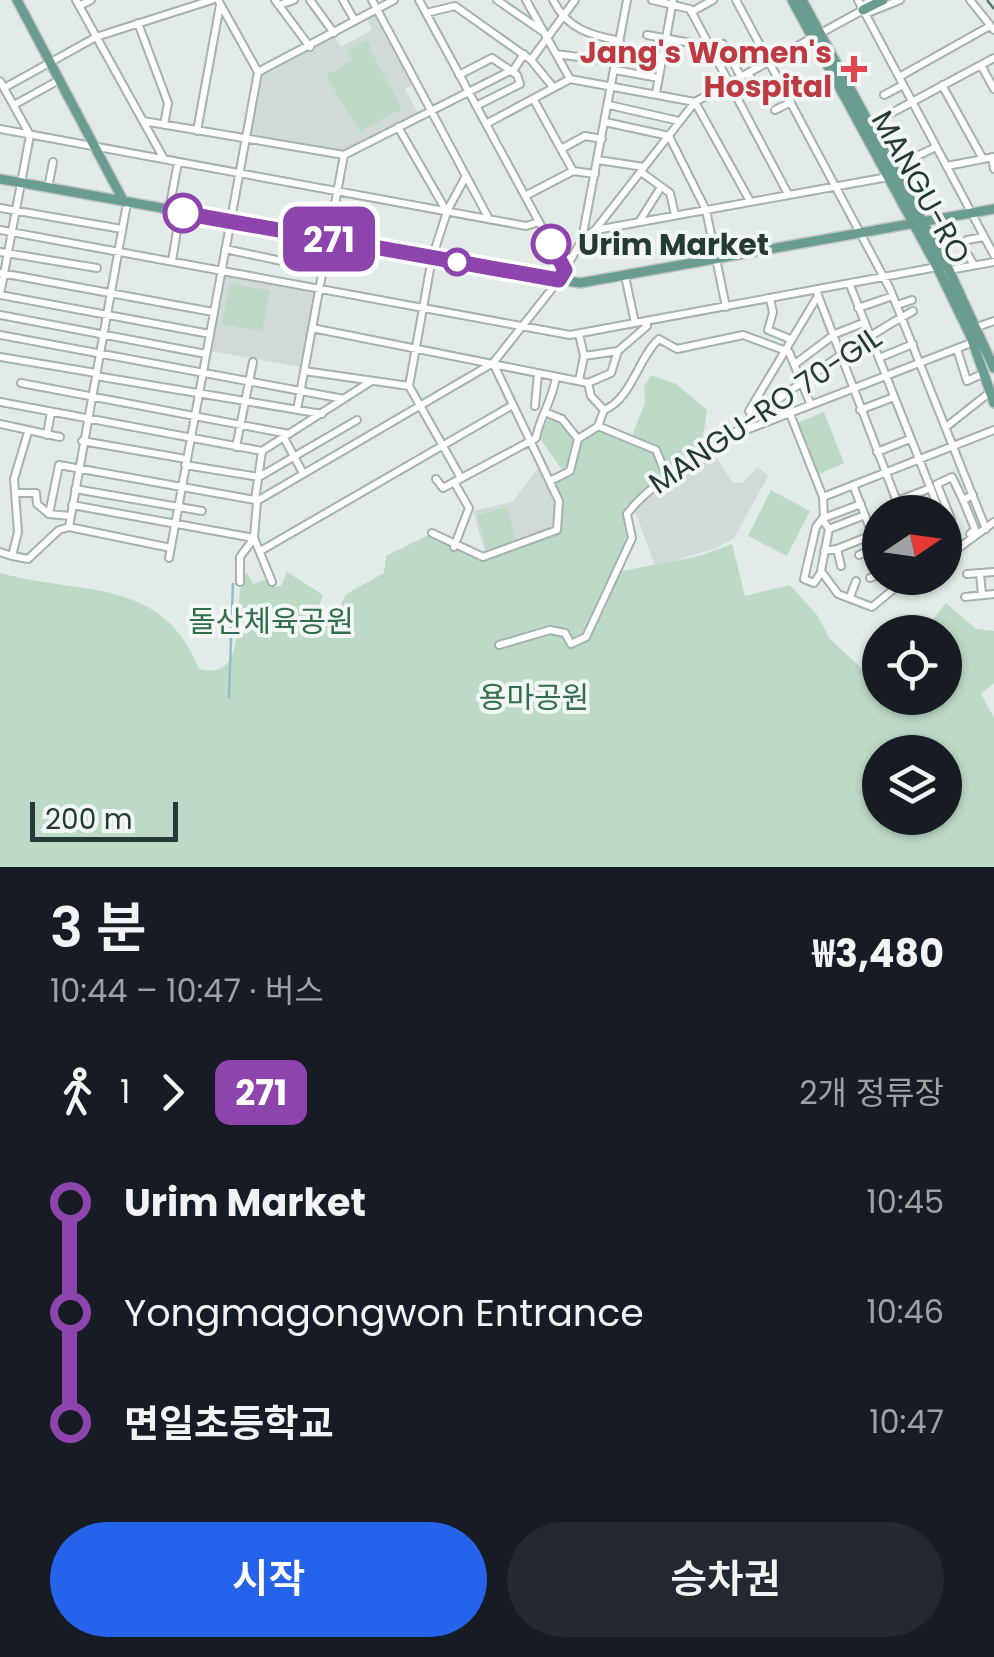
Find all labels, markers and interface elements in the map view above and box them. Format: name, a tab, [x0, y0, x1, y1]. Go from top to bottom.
place label: Jang's Women's Hospital	[579, 31, 832, 108]
marker: Jang's Women's Hospital	[841, 56, 867, 82]
street label: MANGU-RO	[861, 103, 981, 271]
unlabelled marker	[164, 194, 202, 232]
line badge: 271	[272, 206, 386, 272]
text: 271	[303, 215, 355, 264]
place label: Urim Market	[578, 223, 769, 266]
marker: Urim Market	[532, 225, 570, 263]
unlabelled marker	[444, 249, 470, 275]
street label: MANGU-RO 70-GIL	[640, 316, 890, 504]
north arrow	[862, 495, 962, 595]
map controls	[862, 495, 962, 835]
park label: 돌산체육공원	[188, 600, 354, 643]
button: locate	[862, 615, 962, 715]
park label: 용마공원	[479, 676, 589, 719]
button: layers	[862, 735, 962, 835]
scale bar	[30, 797, 178, 841]
text: 200 m	[45, 800, 133, 839]
text: 3 분	[50, 889, 147, 966]
text: ₩3,480	[813, 927, 944, 980]
text: 10:44 – 10:47 · 버스	[50, 968, 324, 1013]
icon: walk	[50, 1065, 105, 1120]
icon: forward	[145, 1065, 200, 1120]
text: 271	[235, 1068, 287, 1117]
text: 1	[120, 1069, 130, 1114]
text: 2개 정류장	[799, 1070, 944, 1115]
text: Urim Market	[124, 1176, 366, 1229]
text: 10:45	[867, 1179, 944, 1224]
text: Yongmagongwon Entrance	[124, 1286, 644, 1339]
text: 10:46	[866, 1289, 944, 1334]
text: 면일초등학교	[124, 1397, 334, 1450]
text: 10:47	[869, 1399, 944, 1444]
button: 시작	[50, 1522, 487, 1637]
button: 승차권	[507, 1522, 944, 1637]

